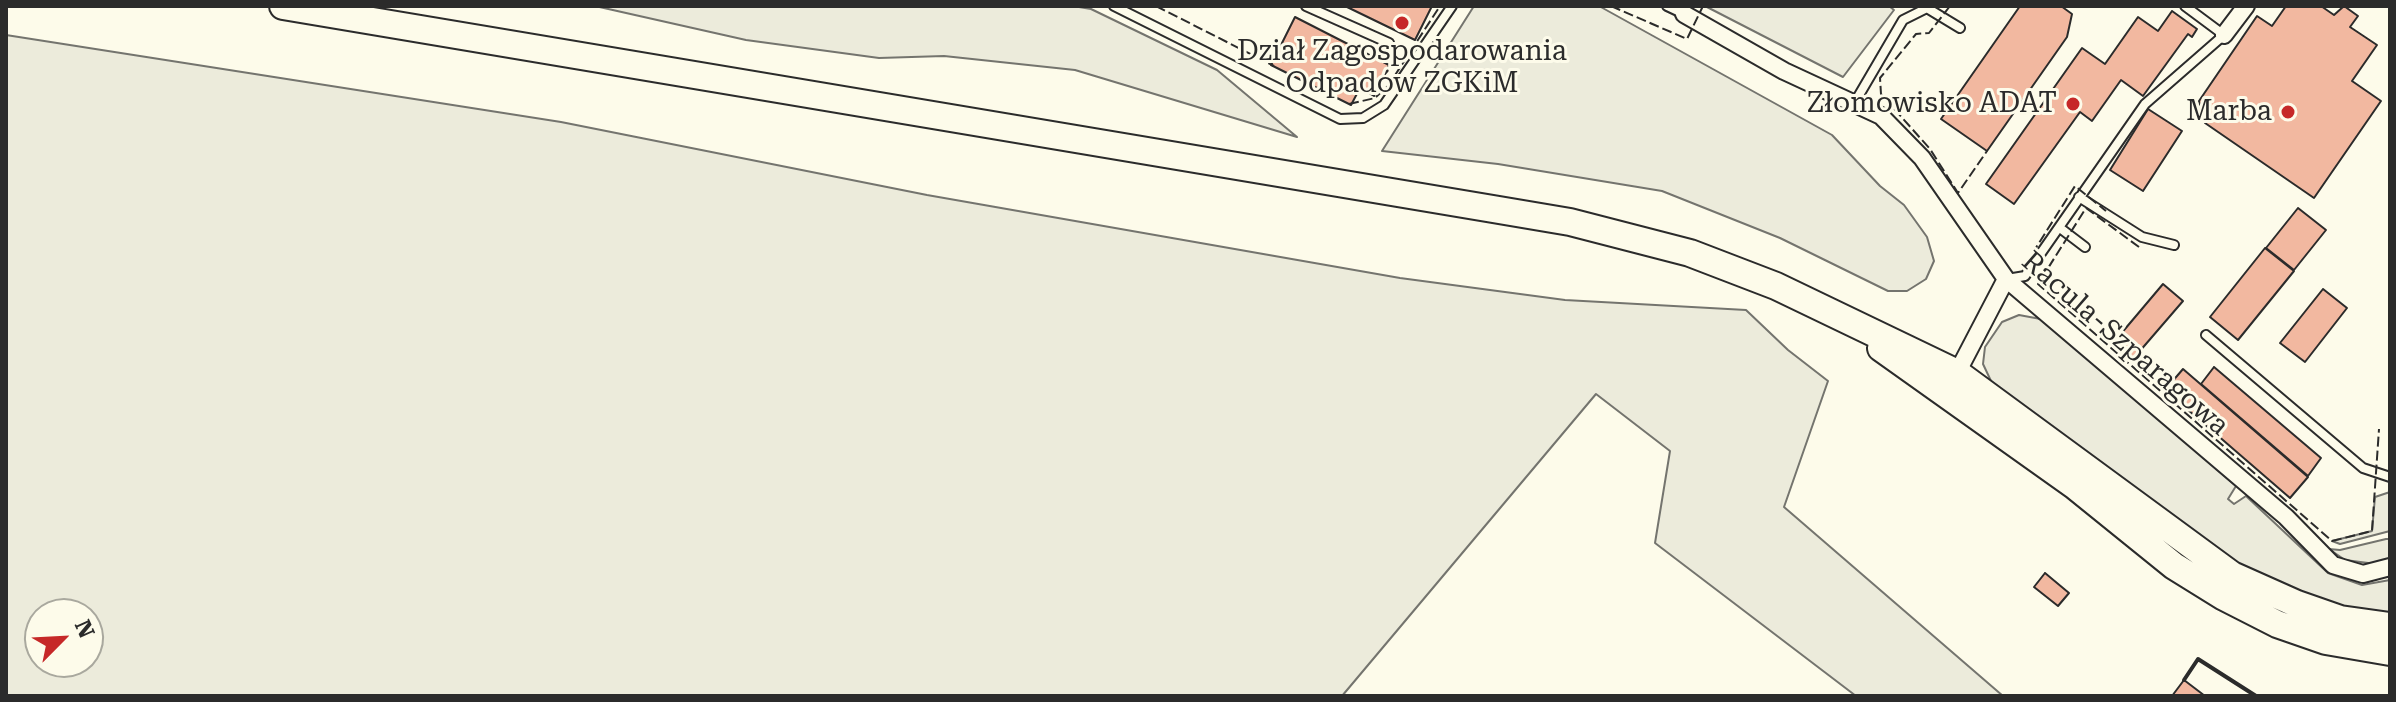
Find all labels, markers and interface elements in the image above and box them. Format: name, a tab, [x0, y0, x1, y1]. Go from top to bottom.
marker: Dział Zagospodarowania Odpadów ZGKiM	[1393, 14, 1411, 32]
place label: Dział Zagospodarowania Odpadów ZGKiM	[1237, 35, 1567, 101]
place label: Złomowisko ADAT	[1807, 87, 2057, 121]
marker: Złomowisko ADAT	[2064, 95, 2082, 113]
place label: Marba	[2186, 95, 2272, 129]
marker: Marba	[2279, 103, 2297, 121]
street label: Racula-Szparagowa	[2015, 245, 2235, 443]
north arrow	[24, 598, 104, 678]
text: N	[70, 616, 99, 642]

